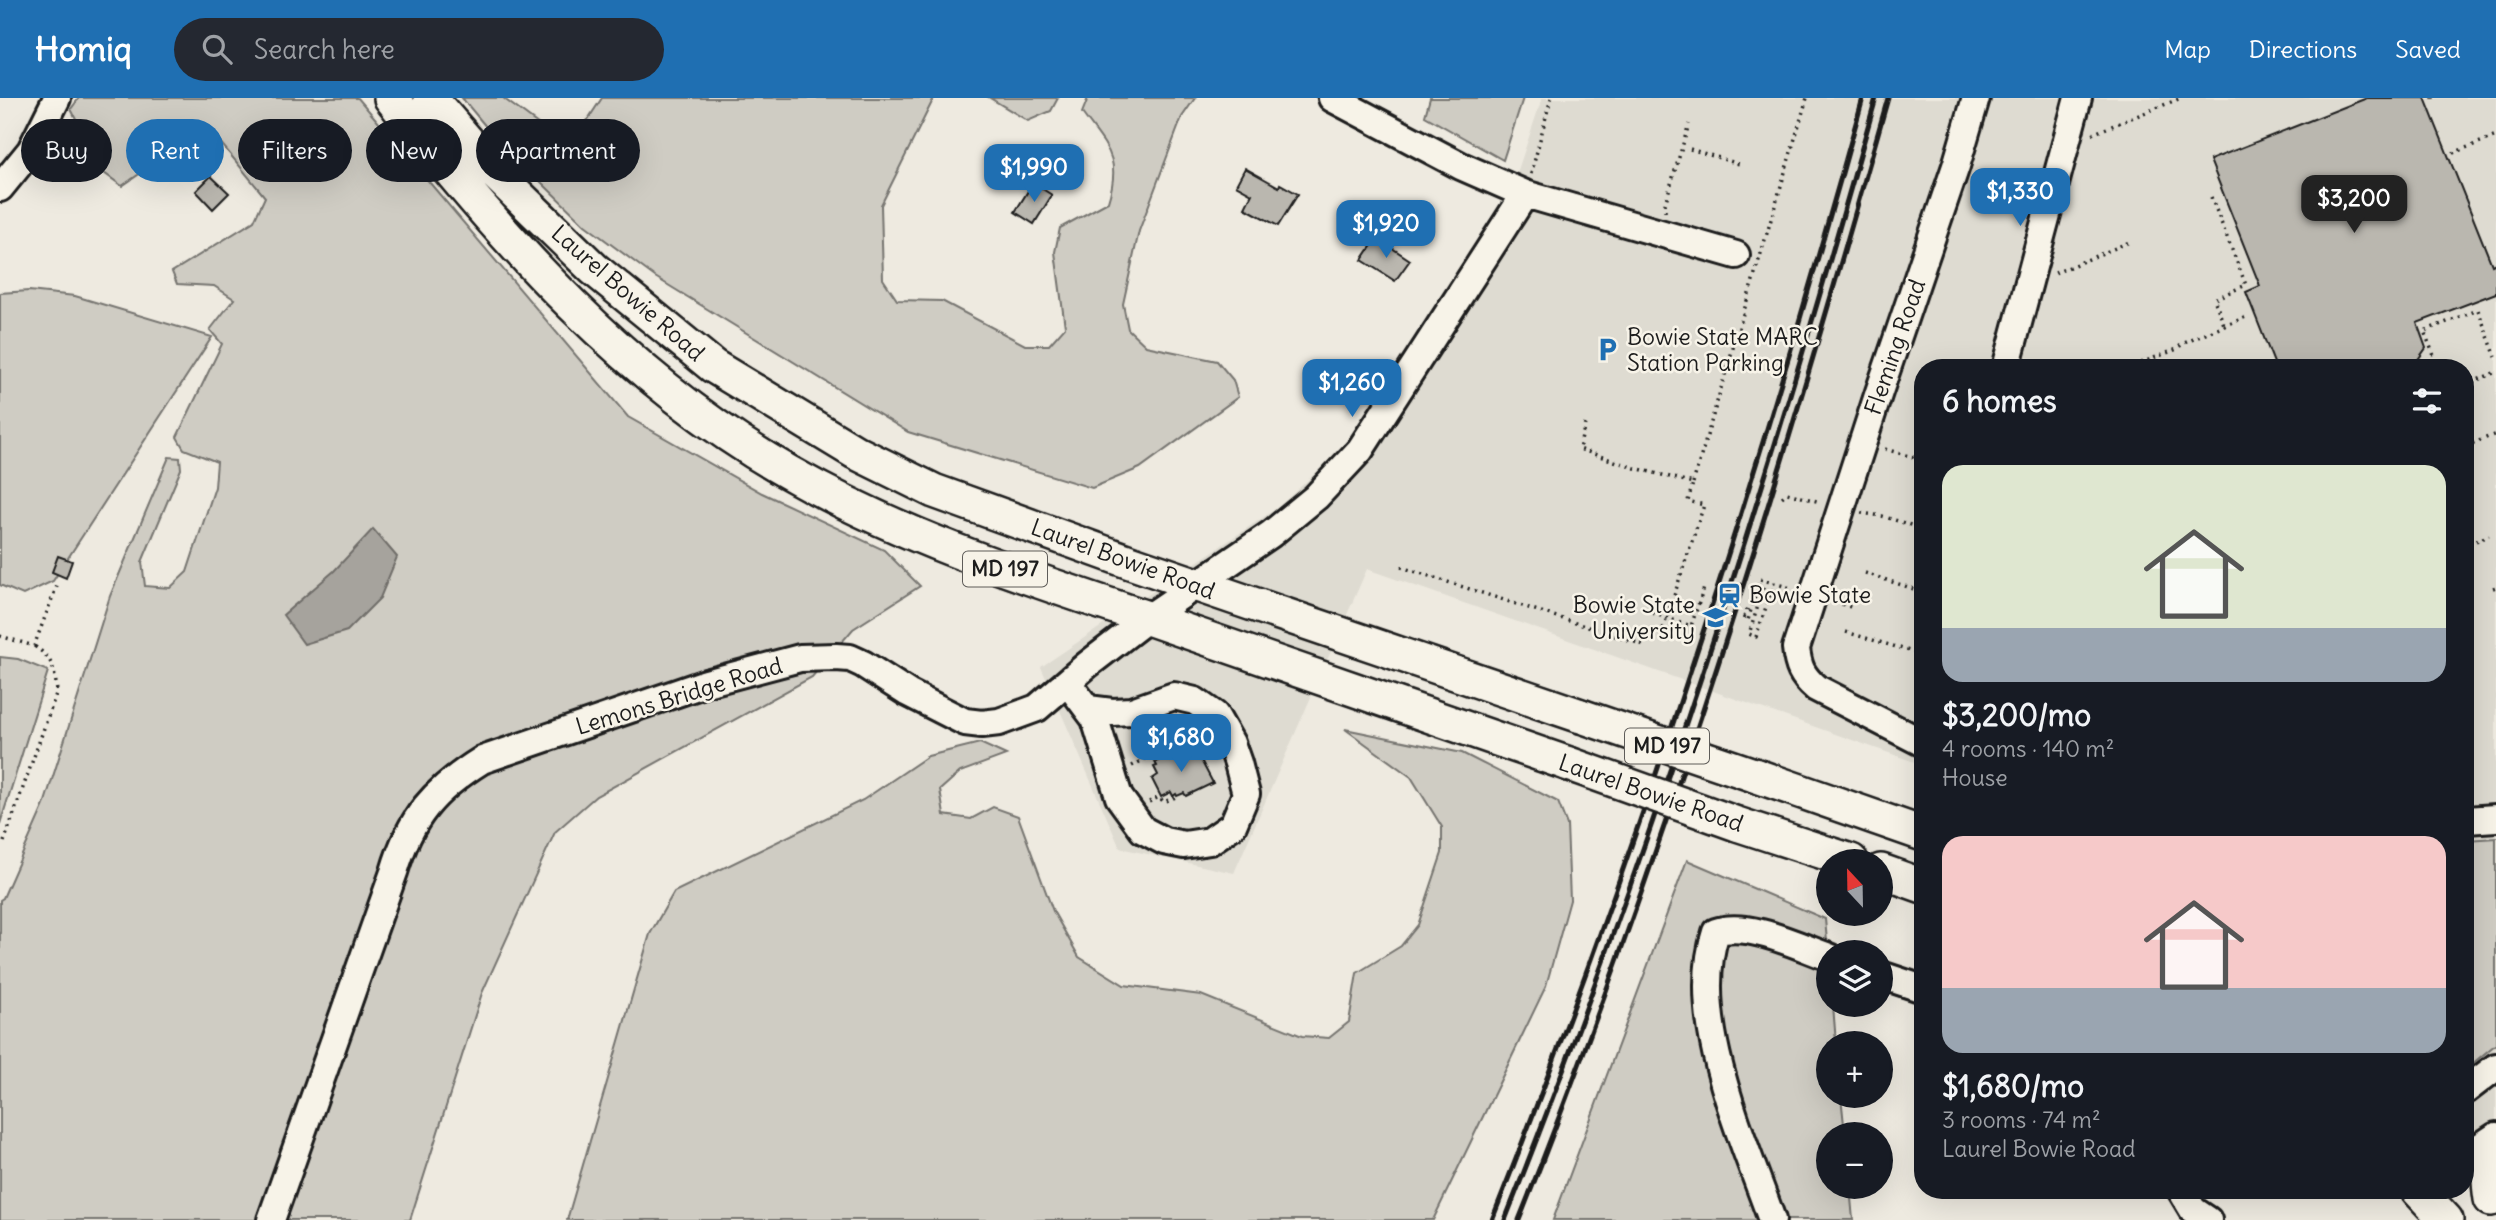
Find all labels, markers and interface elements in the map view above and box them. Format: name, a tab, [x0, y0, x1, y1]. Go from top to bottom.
search box	[174, 18, 664, 81]
text: Homiq	[35, 28, 132, 70]
icon: search	[198, 30, 236, 68]
text: Search here	[254, 33, 395, 66]
text: Map	[2164, 34, 2211, 64]
text: Directions	[2249, 34, 2357, 64]
text: Saved	[2395, 34, 2461, 64]
chip: Buy	[21, 119, 112, 182]
chip: Rent	[126, 119, 224, 182]
chip: Filters	[238, 119, 352, 182]
chip: New	[366, 119, 462, 182]
chip: Apartment	[476, 119, 640, 182]
pin: $1,990	[977, 144, 1091, 204]
text: $1,990	[1000, 152, 1068, 181]
pin: $1,330	[1963, 169, 2077, 228]
text: $1,330	[1986, 176, 2054, 205]
pin: $3,200	[2297, 176, 2411, 235]
text: $3,200	[2317, 183, 2391, 212]
pin: $1,920	[1329, 200, 1443, 260]
text: $1,920	[1352, 208, 1420, 237]
street label: Laurel Bowie Road	[546, 218, 711, 367]
street label: Fleming Road	[1858, 275, 1931, 418]
place label: Bowie State MARC Station Parking	[1627, 322, 1818, 377]
parking icon: Bowie State MARC Station Parking	[1593, 336, 1621, 364]
pin: $1,260	[1295, 360, 1409, 419]
text: $1,260	[1318, 367, 1386, 396]
text: 6 homes	[1942, 382, 2057, 420]
icon: filters	[2408, 382, 2446, 420]
icon: home	[2131, 511, 2257, 637]
street label: Laurel Bowie Road	[1027, 512, 1219, 605]
road number: MD 197	[963, 552, 1047, 587]
place label: Bowie State	[1749, 580, 1871, 609]
station icon: Bowie State	[1715, 581, 1743, 609]
place label: Bowie State University	[1573, 590, 1695, 645]
school or university icon: Bowie State University	[1701, 604, 1729, 632]
street label: Lemons Bridge Road	[572, 650, 786, 741]
text: $3,200/mo	[1942, 696, 2091, 734]
pin: $1,680	[1124, 714, 1238, 774]
text: $1,680	[1147, 722, 1215, 751]
road number: MD 197	[1625, 728, 1709, 764]
text: 4 rooms · 140 m²	[1942, 734, 2114, 763]
street label: Laurel Bowie Road	[1555, 747, 1747, 838]
text: House	[1942, 763, 2008, 792]
north arrow	[1816, 849, 1894, 926]
map controls	[1816, 849, 1893, 1199]
icon: home	[2131, 882, 2257, 1008]
button: layers	[1816, 940, 1893, 1017]
button: +	[1816, 1031, 1893, 1108]
text: $1,680/mo	[1942, 1067, 2084, 1105]
text: 3 rooms · 74 m²	[1942, 1105, 2101, 1134]
button: −	[1816, 1122, 1893, 1199]
text: Laurel Bowie Road	[1942, 1134, 2136, 1163]

